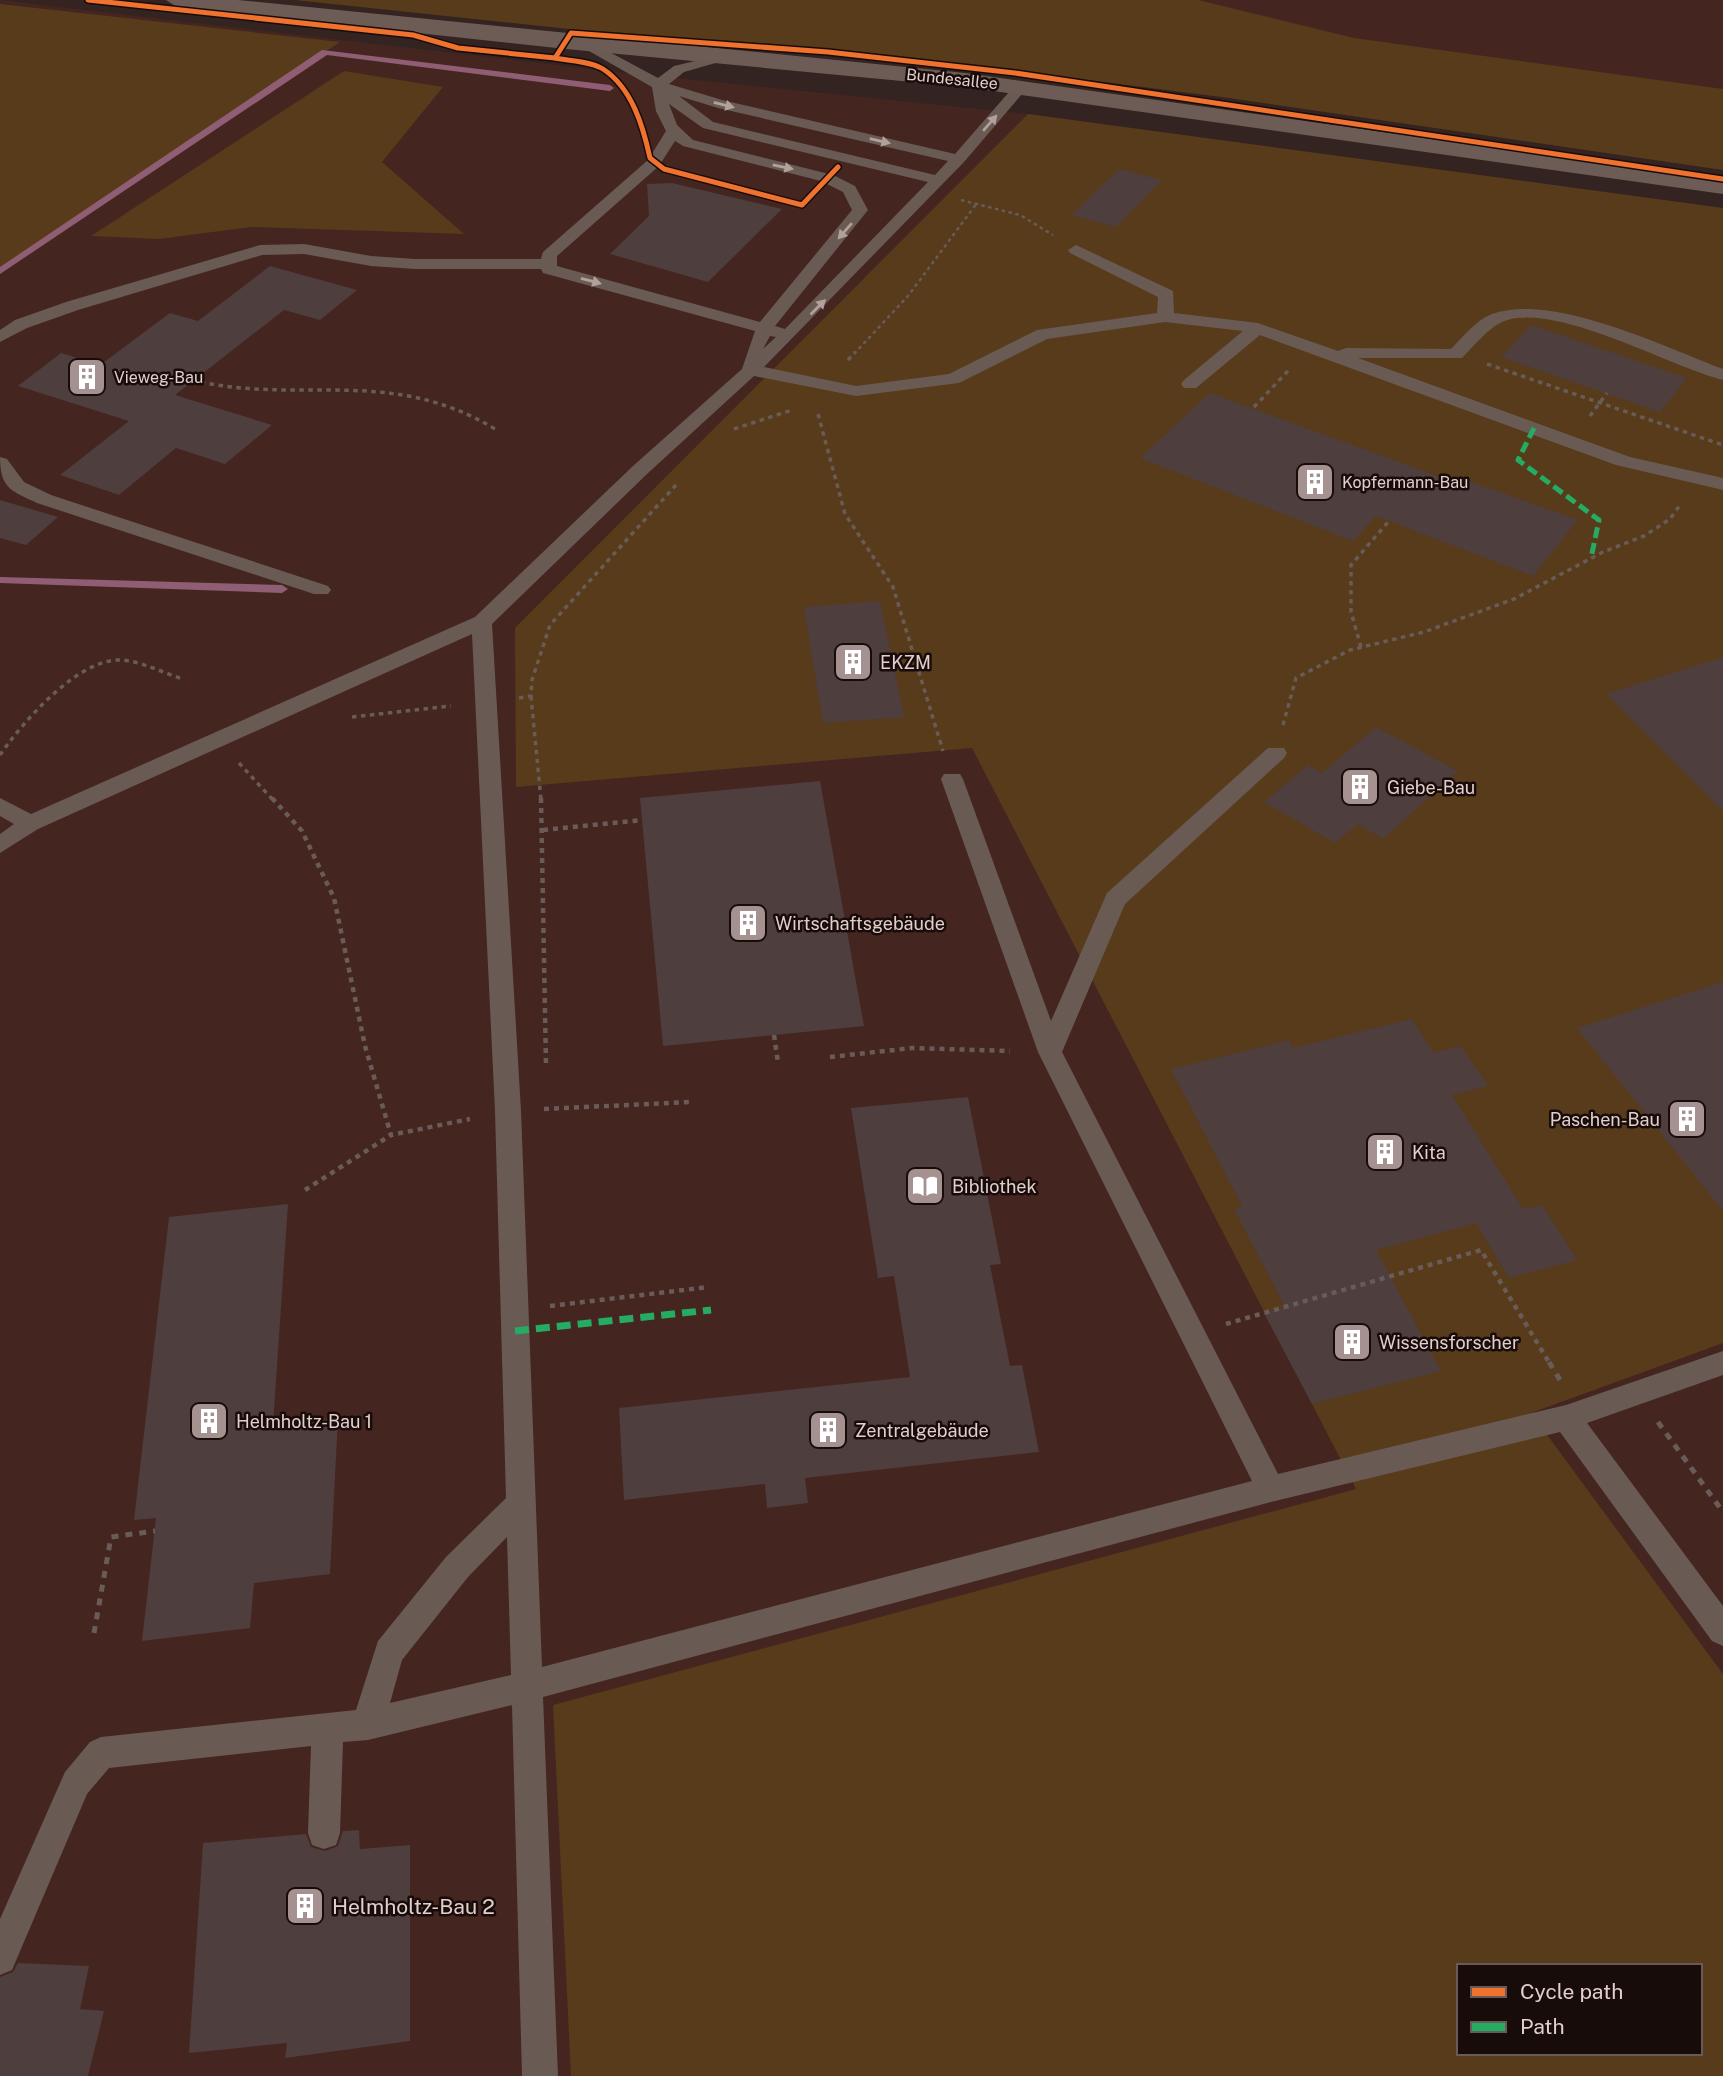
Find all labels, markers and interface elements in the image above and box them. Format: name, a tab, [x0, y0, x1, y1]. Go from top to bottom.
street label: Bundesallee	[905, 65, 999, 93]
one-way arrow	[713, 100, 735, 111]
one-way arrow	[982, 114, 998, 132]
one-way arrow	[869, 136, 891, 147]
one-way arrow	[772, 161, 794, 172]
one-way arrow	[838, 223, 853, 240]
one-way arrow	[580, 276, 602, 287]
one-way arrow	[809, 299, 825, 316]
building icon: Vieweg-Bau	[66, 356, 108, 398]
place label: Vieweg-Bau	[114, 368, 203, 387]
building icon: Kopfermann-Bau	[1294, 461, 1336, 503]
place label: Kopfermann-Bau	[1342, 473, 1468, 492]
building icon: EKZM	[832, 641, 874, 683]
place label: EKZM	[880, 652, 931, 673]
building icon: Giebe-Bau	[1339, 766, 1381, 808]
place label: Giebe-Bau	[1387, 777, 1475, 798]
building icon: Wirtschaftsgebäude	[727, 902, 769, 944]
place label: Wirtschaftsgebäude	[775, 913, 945, 934]
building icon: Paschen-Bau	[1666, 1098, 1708, 1140]
place label: Paschen-Bau	[1550, 1109, 1660, 1130]
building icon: Kita	[1364, 1131, 1406, 1173]
place label: Kita	[1412, 1142, 1446, 1163]
library icon: Bibliothek	[904, 1165, 946, 1207]
place label: Bibliothek	[952, 1176, 1037, 1197]
building icon: Wissensforscher	[1331, 1321, 1373, 1363]
place label: Wissensforscher	[1379, 1332, 1519, 1353]
building icon: Helmholtz-Bau 1	[188, 1400, 230, 1442]
building icon: Zentralgebäude	[807, 1409, 849, 1451]
place label: Helmholtz-Bau 1	[236, 1411, 372, 1432]
place label: Zentralgebäude	[855, 1420, 989, 1441]
building icon: Helmholtz-Bau 2	[284, 1885, 326, 1927]
place label: Helmholtz-Bau 2	[332, 1894, 495, 1919]
legend	[1457, 1964, 1702, 2055]
text: Cycle path	[1520, 1979, 1623, 2004]
text: Path	[1520, 2014, 1565, 2039]

